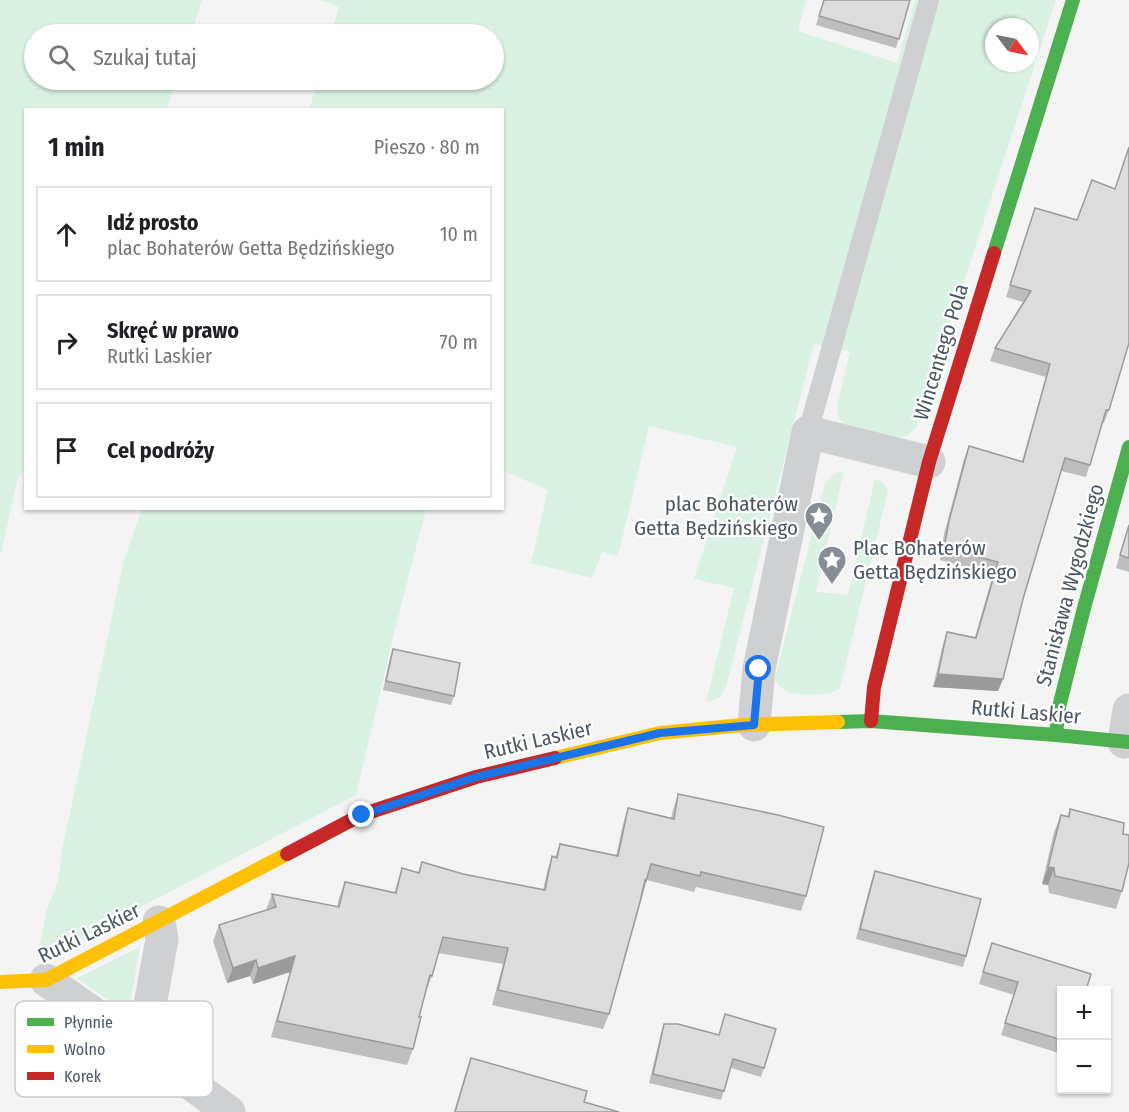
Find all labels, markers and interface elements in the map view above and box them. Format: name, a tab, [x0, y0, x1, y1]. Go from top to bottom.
north arrow	[985, 18, 1039, 72]
search box	[24, 24, 504, 90]
icon: search	[45, 41, 78, 74]
text: Szukaj tutaj	[93, 44, 197, 71]
text: 1 min	[48, 132, 105, 163]
text: Pieszo · 80 m	[374, 135, 480, 159]
text: Idź prosto	[107, 209, 199, 236]
icon: ahead	[50, 218, 83, 251]
text: 10 m	[440, 222, 478, 246]
text: plac Bohaterów Getta Będzińskiego	[107, 236, 395, 260]
street label: Wincentego Pola	[908, 280, 974, 424]
text: Skręć w prawo	[107, 317, 239, 344]
icon: right	[50, 326, 83, 359]
text: 70 m	[440, 330, 478, 354]
text: Rutki Laskier	[107, 344, 212, 368]
icon: arrive	[50, 434, 83, 467]
text: Cel podróży	[107, 437, 214, 464]
street label: Stanisława Wygodzkiego	[1030, 481, 1110, 689]
place label: plac Bohaterów Getta Będzińskiego	[634, 491, 798, 541]
place icon: plac Bohaterów Getta Będzińskiego	[803, 500, 835, 542]
place label: Plac Bohaterów Getta Będzińskiego	[853, 535, 1017, 585]
place icon: Plac Bohaterów Getta Będzińskiego	[816, 544, 848, 586]
route start	[745, 655, 771, 681]
street label: Rutki Laskier	[970, 694, 1083, 730]
street label: Rutki Laskier	[481, 715, 595, 765]
route end	[348, 801, 374, 827]
street label: Rutki Laskier	[34, 897, 145, 969]
map controls	[1057, 986, 1111, 1094]
button: +	[1057, 986, 1111, 1040]
legend	[15, 1001, 213, 1097]
text: Płynnie	[64, 1013, 113, 1032]
text: Wolno	[64, 1040, 105, 1059]
button: −	[1057, 1040, 1111, 1094]
text: Korek	[64, 1067, 102, 1086]

